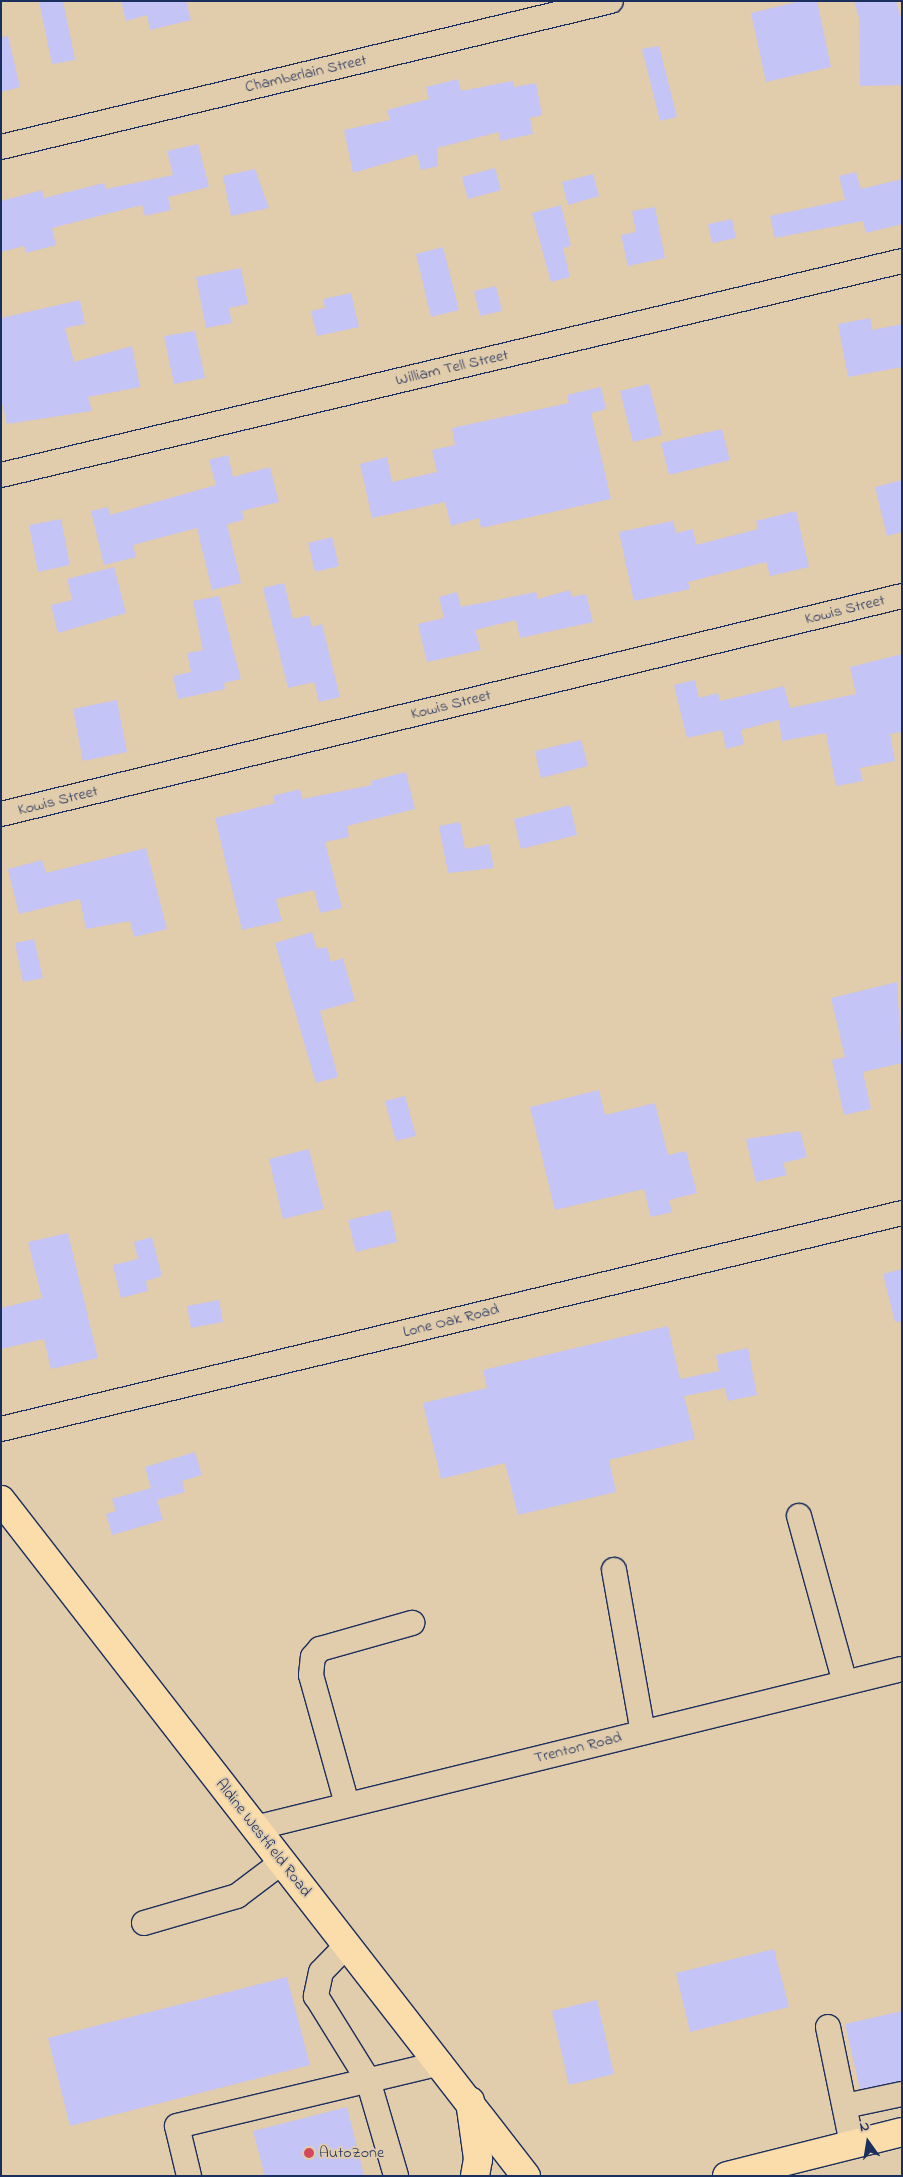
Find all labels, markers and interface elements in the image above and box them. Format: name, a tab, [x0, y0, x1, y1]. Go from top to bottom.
street label: Chamberlain Street	[243, 51, 369, 97]
street label: William Tell Street	[394, 346, 510, 390]
street label: Kowis Street	[803, 591, 887, 629]
street label: Kowis Street	[409, 686, 493, 724]
street label: Kowis Street	[16, 782, 100, 820]
street label: Lone Oak Road	[401, 1300, 501, 1342]
street label: Trenton Road	[532, 1728, 624, 1768]
street label: Aldine Westfield Road	[211, 1775, 315, 1901]
text: N	[858, 2116, 871, 2138]
north arrow	[843, 2117, 893, 2167]
place label: AutoZone	[319, 2143, 384, 2163]
marker: AutoZone	[303, 2147, 315, 2159]

